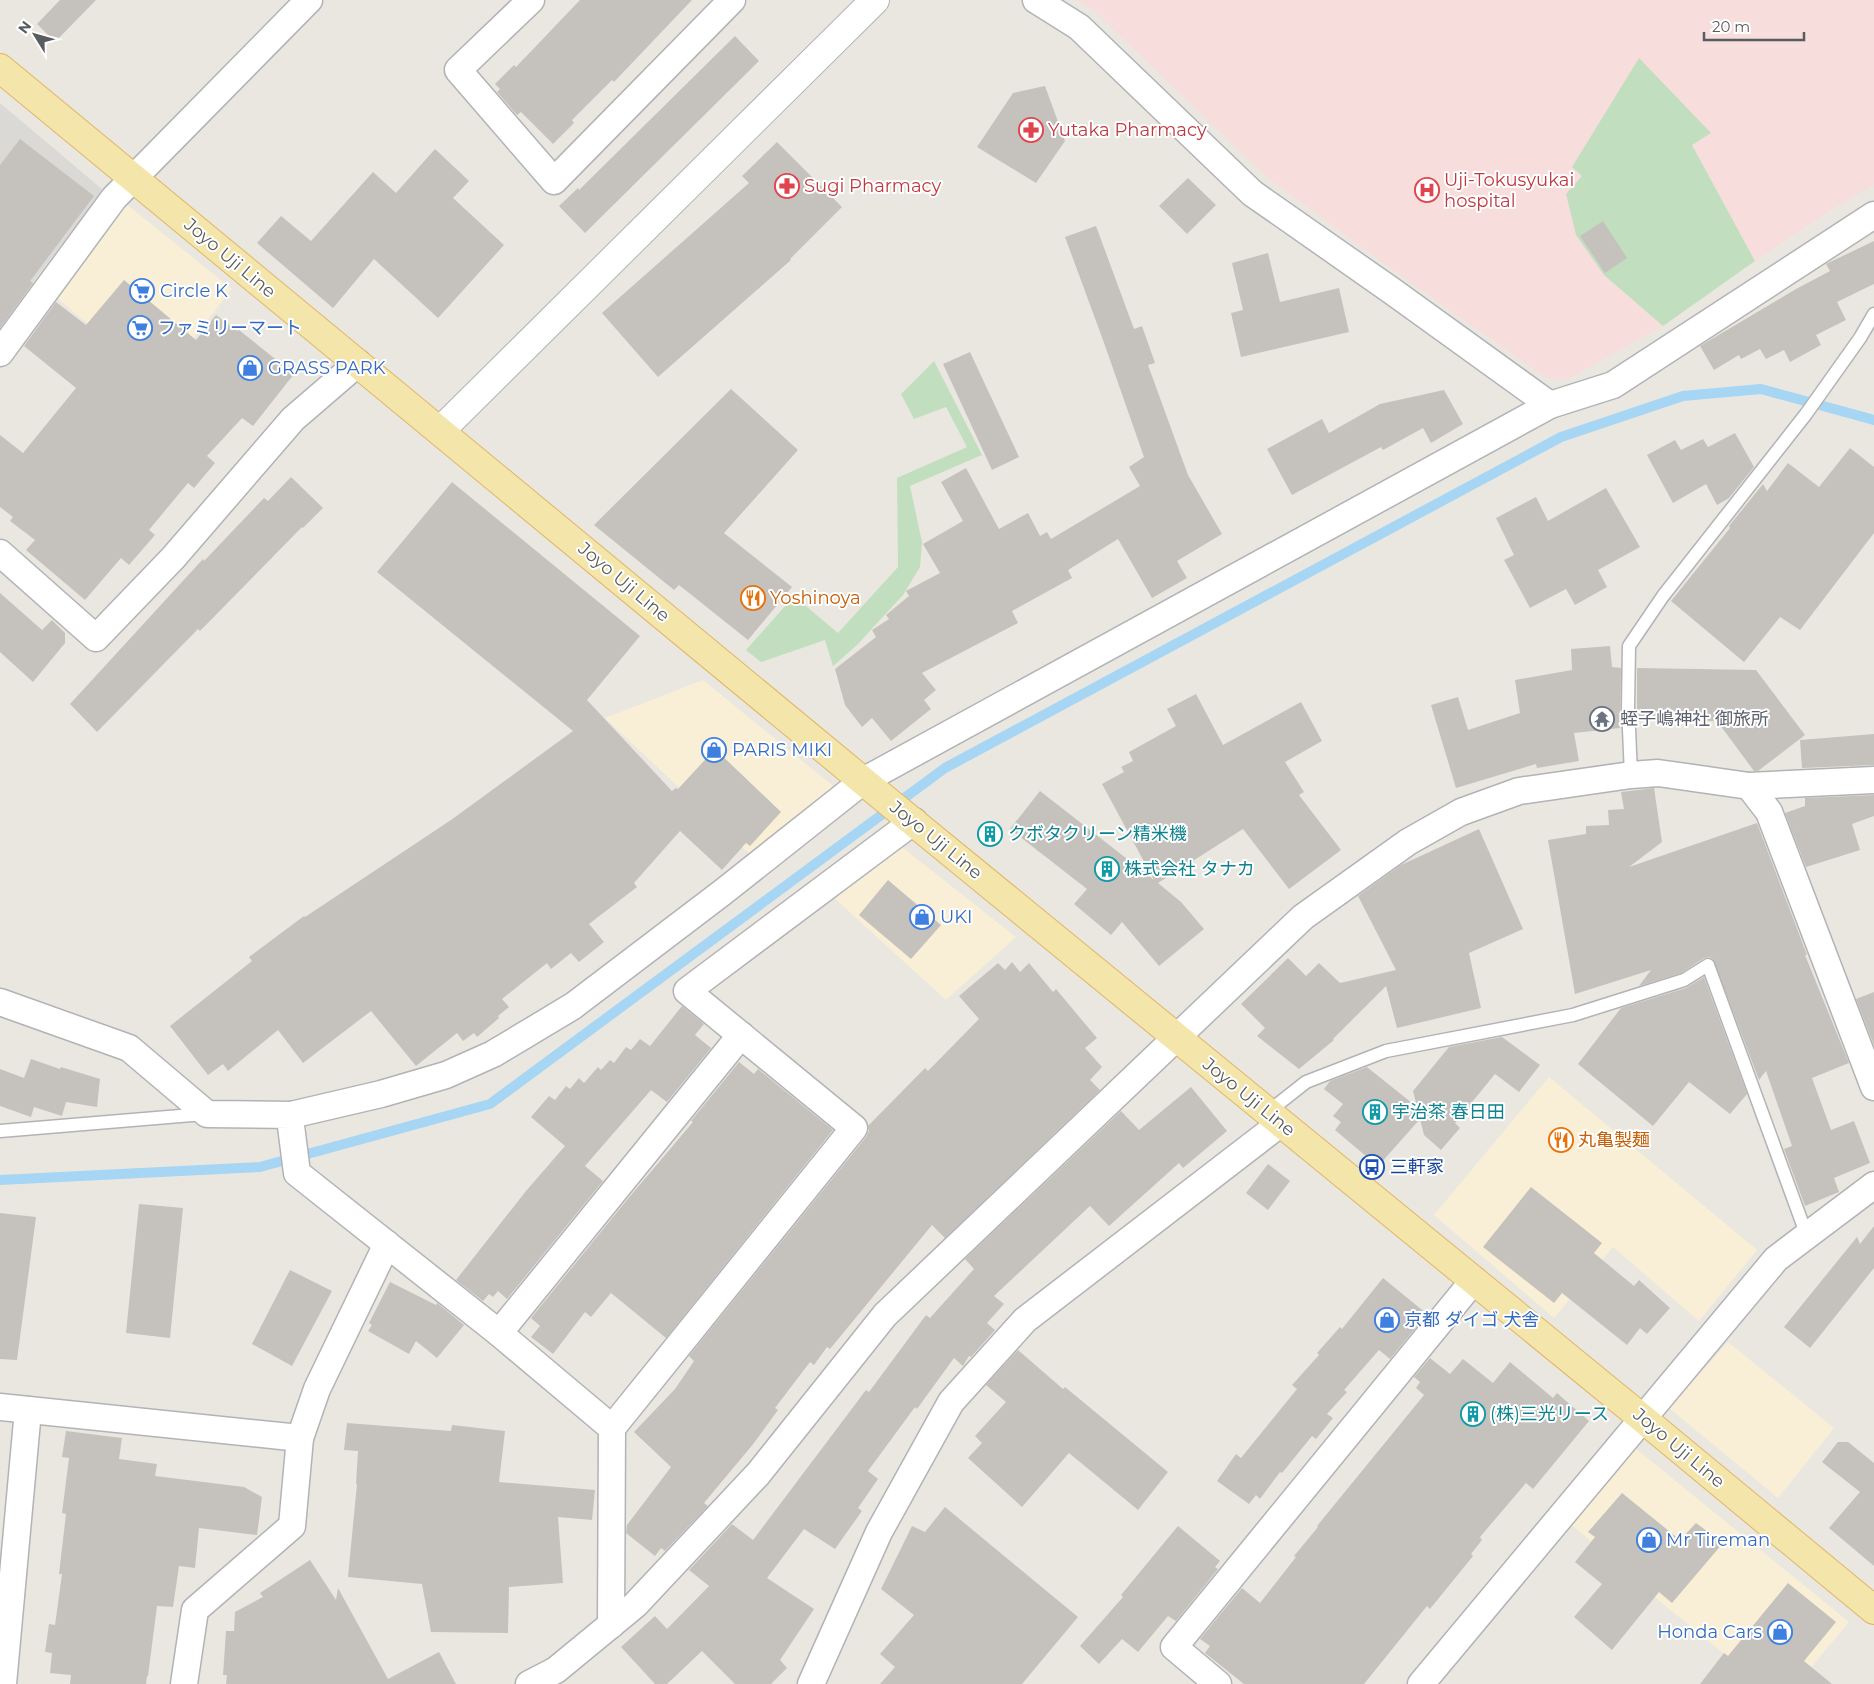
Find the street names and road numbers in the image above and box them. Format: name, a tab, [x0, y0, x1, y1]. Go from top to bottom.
street label: Joyo Uji Line	[179, 213, 280, 303]
street label: Joyo Uji Line	[573, 537, 674, 627]
street label: Joyo Uji Line	[885, 795, 987, 884]
street label: Joyo Uji Line	[1198, 1052, 1300, 1141]
street label: Joyo Uji Line	[1628, 1403, 1729, 1493]

